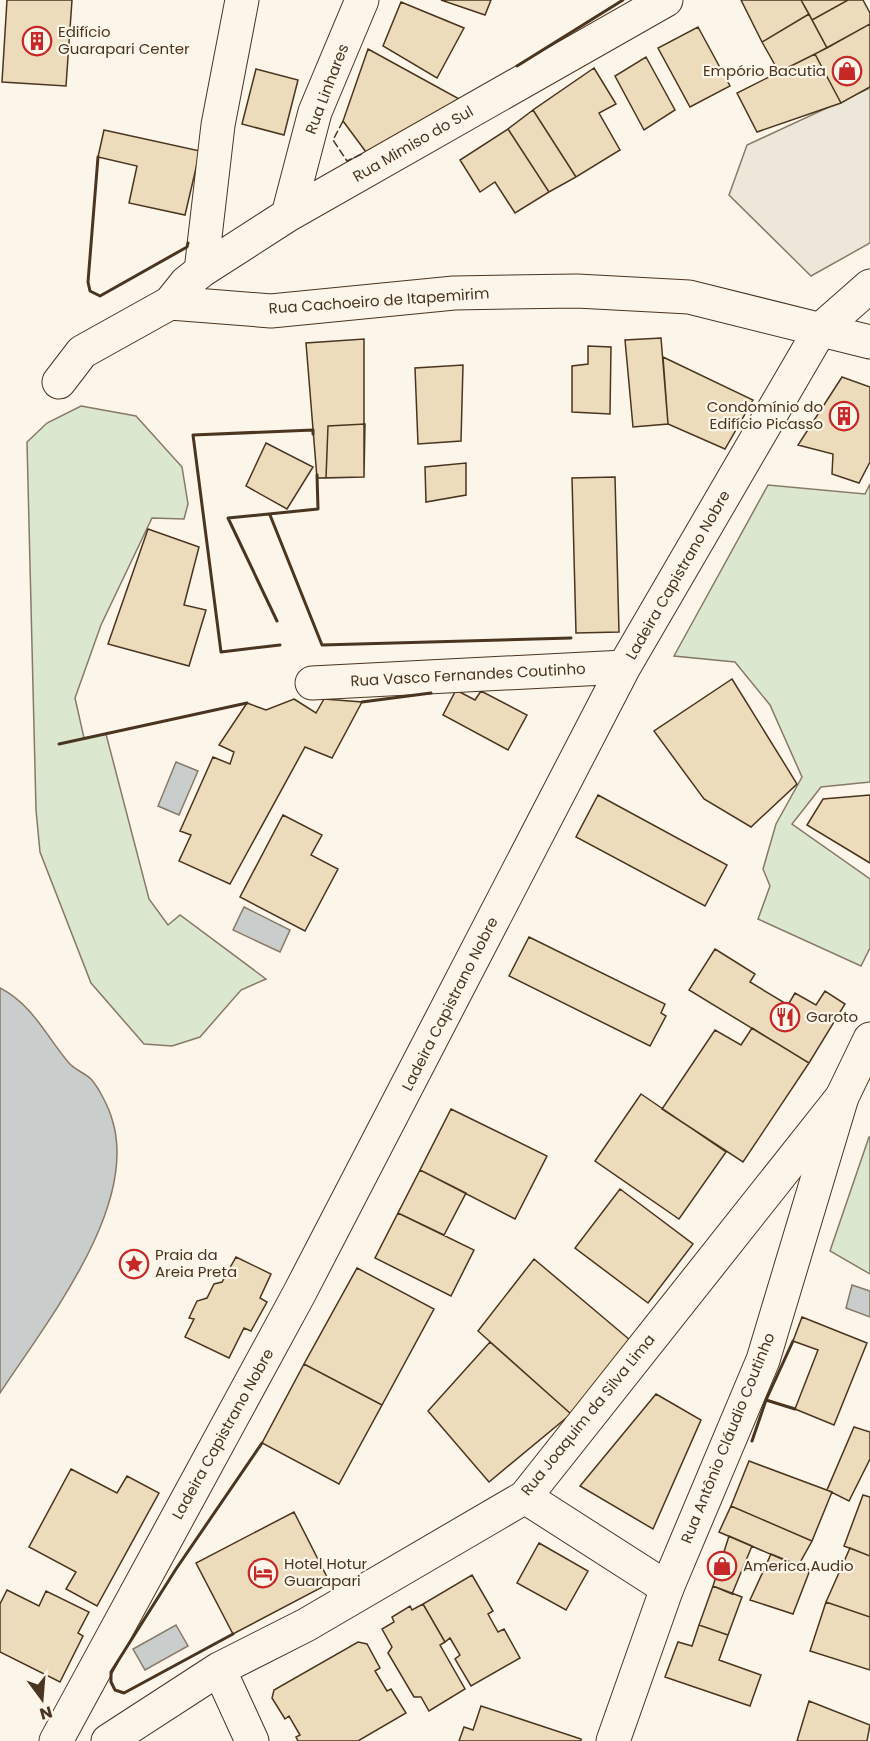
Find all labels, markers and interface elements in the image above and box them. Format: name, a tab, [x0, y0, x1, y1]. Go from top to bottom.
place label: Edifício Guarapari Center	[58, 21, 190, 59]
building icon: Edifício Guarapari Center	[21, 25, 53, 57]
street label: Rua Linhares	[300, 41, 353, 137]
shop icon: Empório Bacutia	[831, 55, 863, 87]
place label: Empório Bacutia	[703, 60, 826, 81]
street label: Rua Mimiso do Sul	[349, 101, 477, 187]
street label: Rua Cachoeiro de Itapemirim	[268, 282, 490, 319]
place label: Condomínio do Edifício Picasso	[707, 396, 823, 434]
building icon: Condomínio do Edifício Picasso	[828, 400, 860, 432]
street label: Ladeira Capistrano Nobre	[620, 486, 735, 663]
street label: Rua Vasco Fernandes Coutinho	[350, 658, 586, 691]
street label: Ladeira Capistrano Nobre	[397, 913, 503, 1094]
restaurant icon: Garoto	[769, 1001, 801, 1033]
place label: Garoto	[806, 1006, 858, 1027]
place label: Praia da Areia Preta	[155, 1244, 237, 1282]
place icon: Praia da Areia Preta	[118, 1248, 150, 1280]
street label: Rua Joaquim da Silva Lima	[516, 1329, 659, 1500]
street label: Rua Antônio Cláudio Coutinho	[676, 1329, 780, 1546]
street label: Ladeira Capistrano Nobre	[167, 1345, 278, 1523]
shop icon: America Audio	[706, 1550, 738, 1582]
place label: Hotel Hotur Guarapari	[284, 1553, 367, 1591]
place label: America Audio	[743, 1555, 854, 1576]
hotel icon: Hotel Hotur Guarapari	[247, 1557, 279, 1589]
north arrow	[12, 1669, 72, 1729]
text: N	[37, 1700, 55, 1726]

